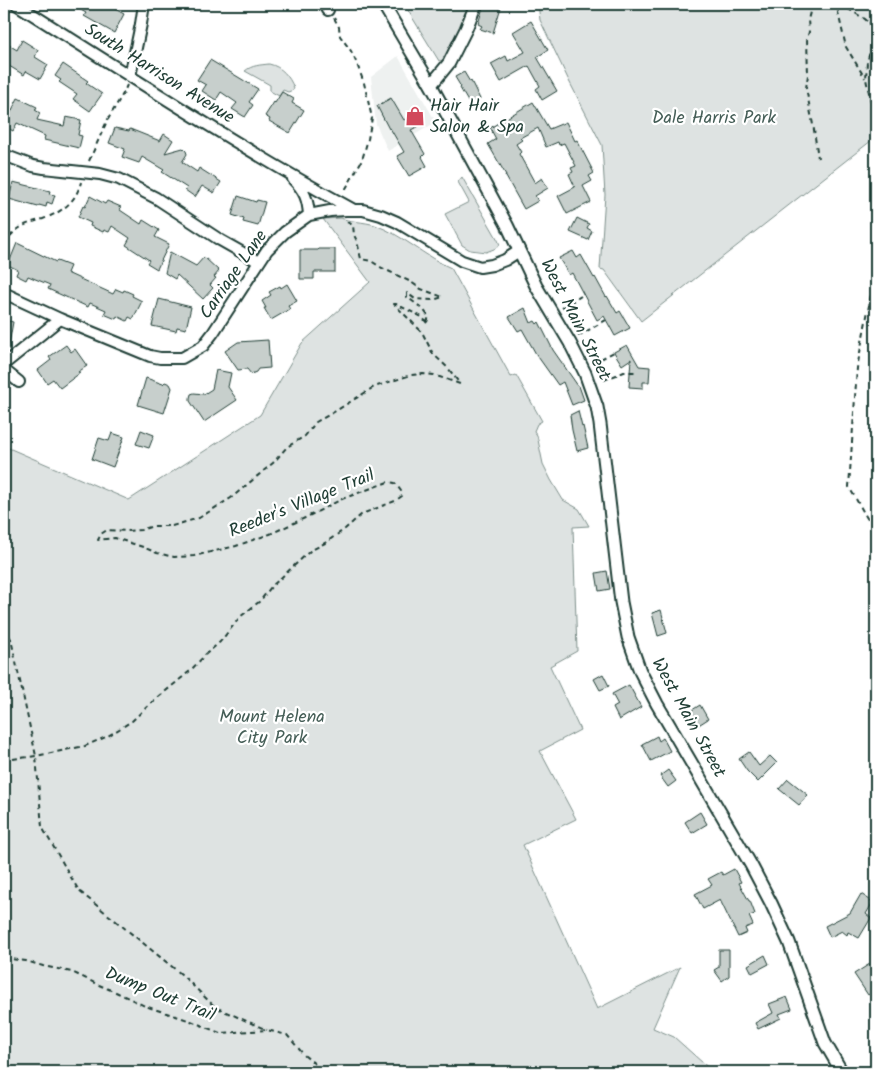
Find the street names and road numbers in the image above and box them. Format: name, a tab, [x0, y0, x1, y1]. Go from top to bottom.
street label: South Harrison Avenue	[78, 16, 240, 132]
street label: Carriage Lane	[192, 224, 276, 326]
street label: West Main Street	[532, 254, 619, 387]
street label: Reeder's Village Trail	[225, 461, 380, 546]
street label: West Main Street	[643, 653, 734, 784]
street label: Dump Out Trail	[100, 960, 220, 1031]

